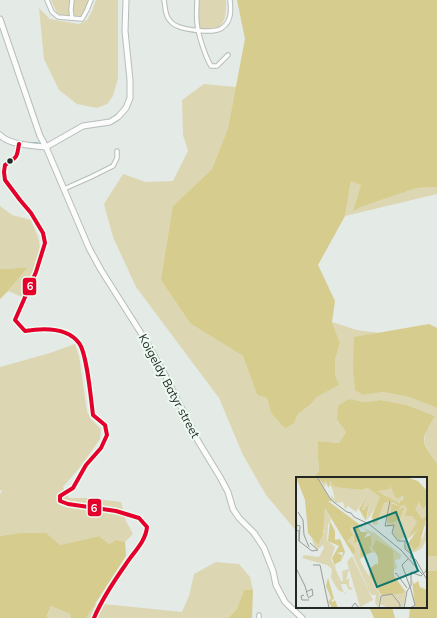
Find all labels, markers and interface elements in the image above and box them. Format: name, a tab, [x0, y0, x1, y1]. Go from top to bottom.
unlabelled marker	[5, 156, 15, 166]
line badge: 6	[22, 277, 37, 296]
text: 6	[27, 279, 34, 293]
street label: Koigeldy Batyr street	[136, 331, 203, 440]
inset map	[296, 477, 427, 608]
line badge: 6	[87, 498, 102, 517]
text: 6	[91, 501, 98, 515]

